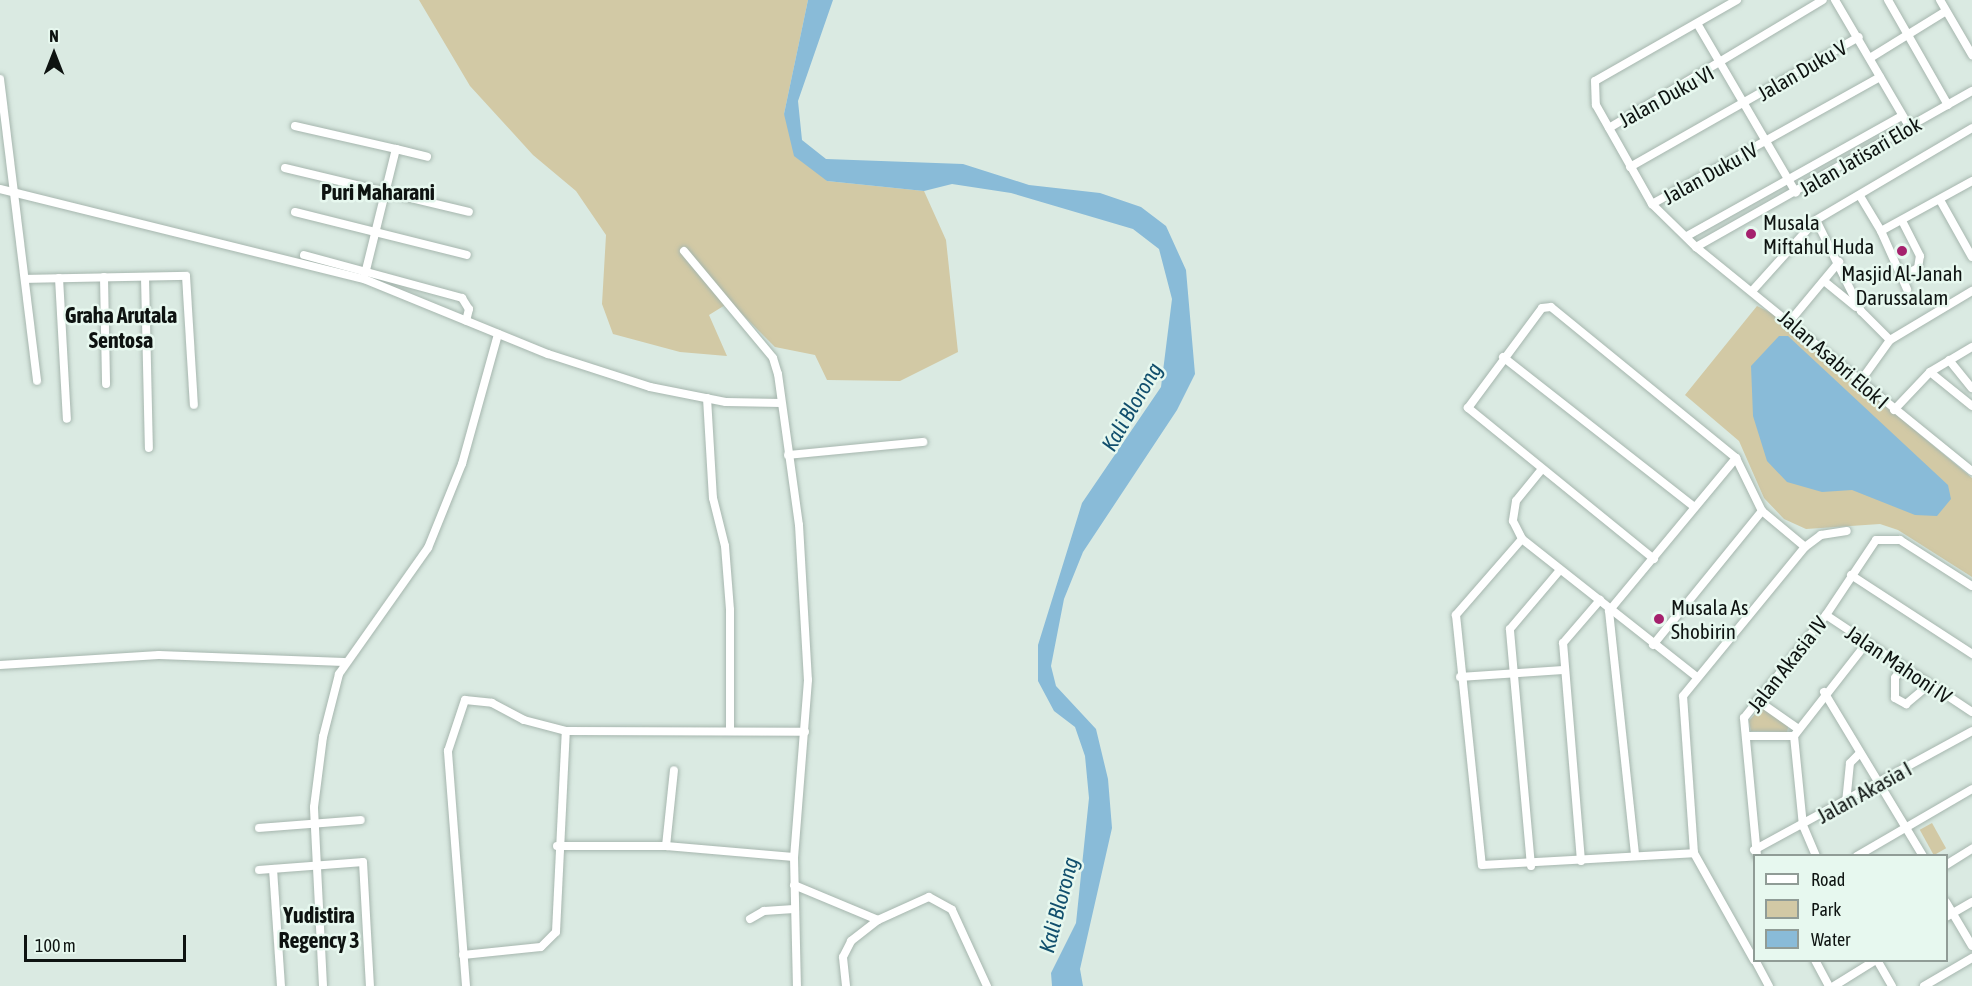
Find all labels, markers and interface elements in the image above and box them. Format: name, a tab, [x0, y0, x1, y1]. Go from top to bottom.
north arrow	[24, 24, 84, 84]
text: N	[49, 27, 59, 45]
street label: Jalan Duku V	[1753, 34, 1851, 106]
street label: Jalan Duku VI	[1614, 60, 1718, 132]
street label: Jalan Jatisari Elok	[1794, 111, 1926, 201]
street label: Jalan Duku IV	[1658, 137, 1762, 209]
district label: Puri Maharani	[321, 180, 435, 206]
place label: Musala Miftahul Huda	[1763, 209, 1874, 259]
marker: Musala Miftahul Huda	[1744, 227, 1758, 241]
marker: Masjid Al-Janah Darussalam	[1895, 244, 1909, 258]
place label: Masjid Al-Janah Darussalam	[1841, 260, 1963, 310]
district label: Graha Arutala Sentosa	[65, 302, 177, 354]
street label: Jalan Asabri Elok I	[1774, 304, 1894, 414]
water label: Kali Blorong	[1096, 358, 1168, 456]
place label: Musala As Shobirin	[1671, 594, 1748, 644]
street label: Jalan Akasia IV	[1742, 611, 1832, 717]
marker: Musala As Shobirin	[1652, 612, 1666, 626]
street label: Jalan Mahoni IV	[1841, 619, 1957, 709]
street label: Jalan Akasia I	[1812, 756, 1916, 828]
water label: Kali Blorong	[1034, 854, 1084, 956]
legend	[1753, 854, 1948, 962]
text: Road	[1811, 869, 1845, 890]
text: Park	[1811, 899, 1841, 920]
district label: Yudistira Regency 3	[278, 902, 360, 954]
scale bar	[27, 923, 189, 961]
text: Water	[1811, 929, 1850, 950]
text: 100 m	[35, 935, 76, 956]

